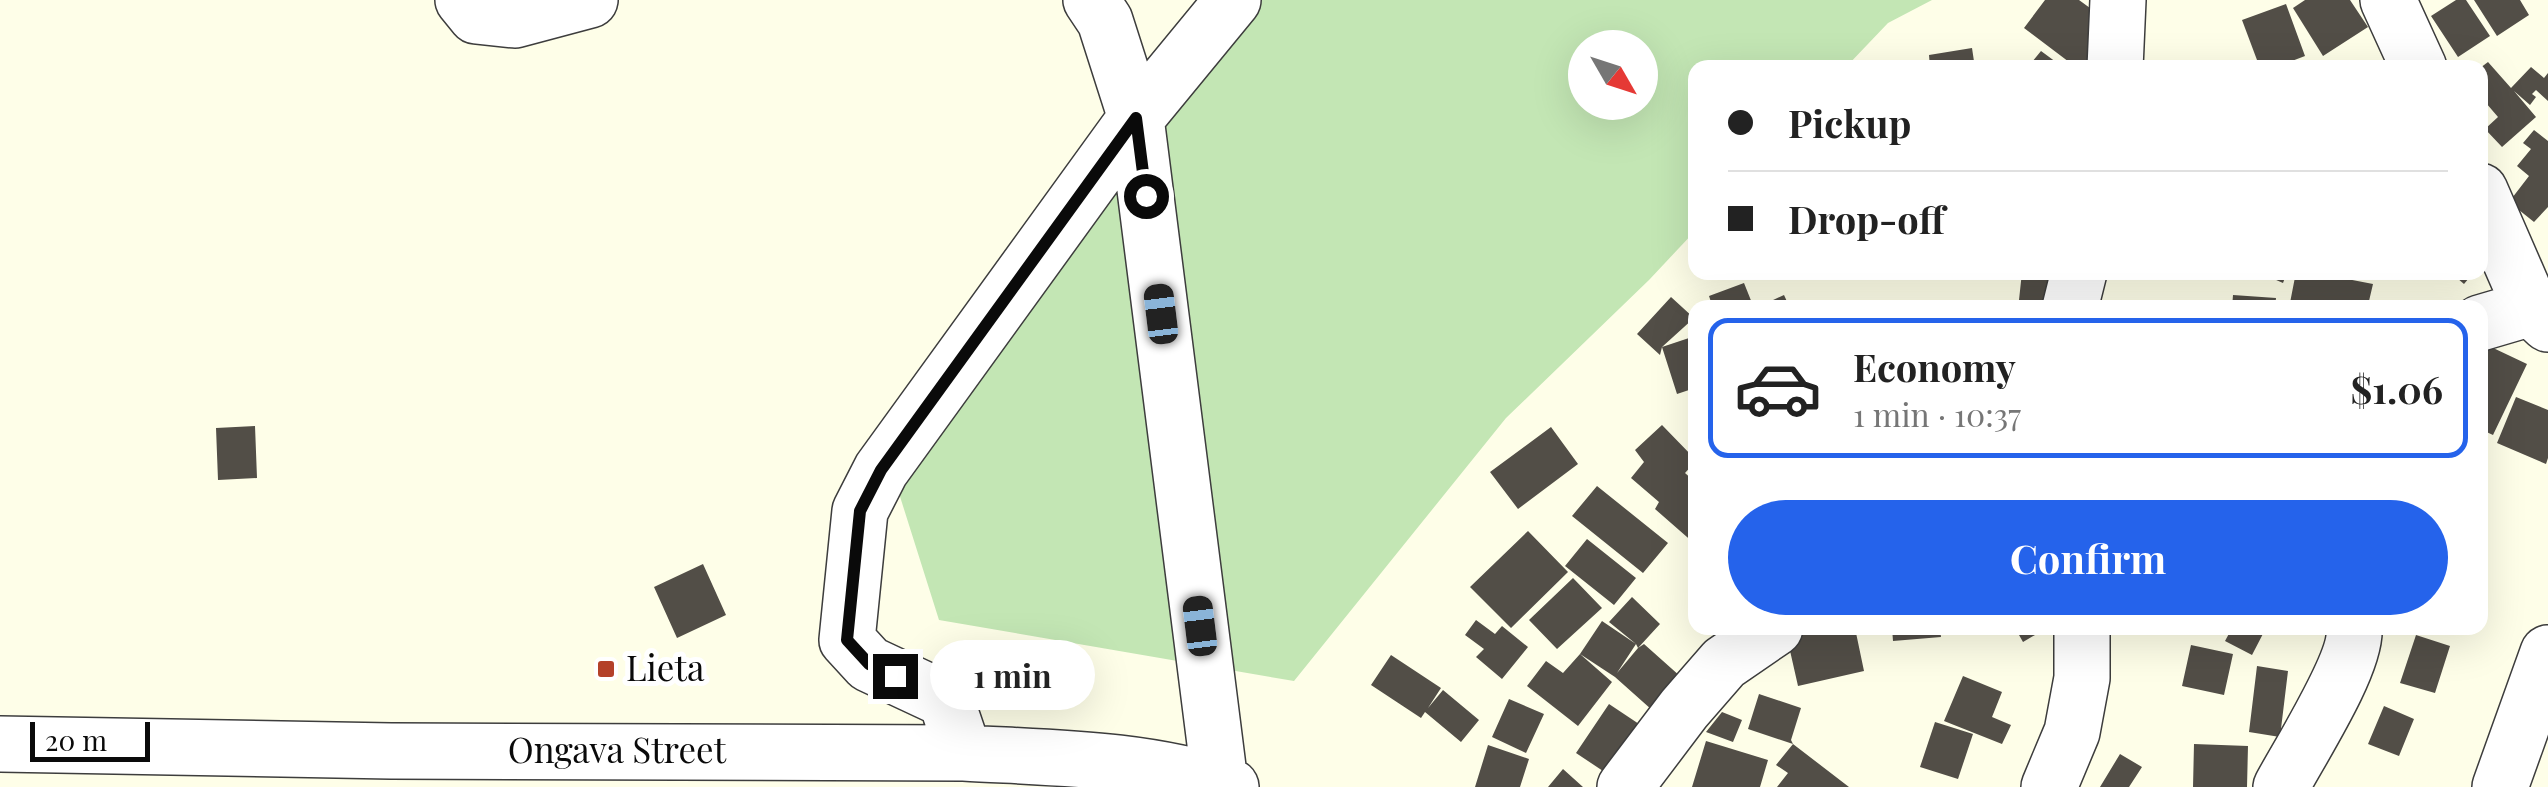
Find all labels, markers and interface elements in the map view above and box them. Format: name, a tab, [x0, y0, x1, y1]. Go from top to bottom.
north arrow	[1568, 30, 1658, 120]
map controls	[1568, 30, 1658, 120]
text: Pickup	[1788, 97, 1911, 148]
route start	[1124, 174, 1169, 219]
text: Drop-off	[1788, 193, 1945, 244]
car	[1142, 282, 1180, 346]
text: Economy	[1853, 341, 2016, 392]
icon: car	[1733, 343, 1823, 433]
text: $1.06	[2351, 363, 2443, 414]
text: 1 min · 10:37	[1853, 392, 2021, 435]
button: Confirm	[1728, 500, 2448, 615]
car	[1181, 594, 1219, 658]
callout: 1 min	[930, 641, 1095, 711]
place label: Lieta	[626, 643, 705, 690]
text: 1 min	[973, 653, 1052, 696]
route end	[873, 654, 918, 699]
marker: Lieta	[595, 658, 617, 680]
scale bar	[30, 717, 150, 762]
text: 20 m	[45, 721, 107, 758]
street label: Ongava Street	[508, 725, 727, 772]

